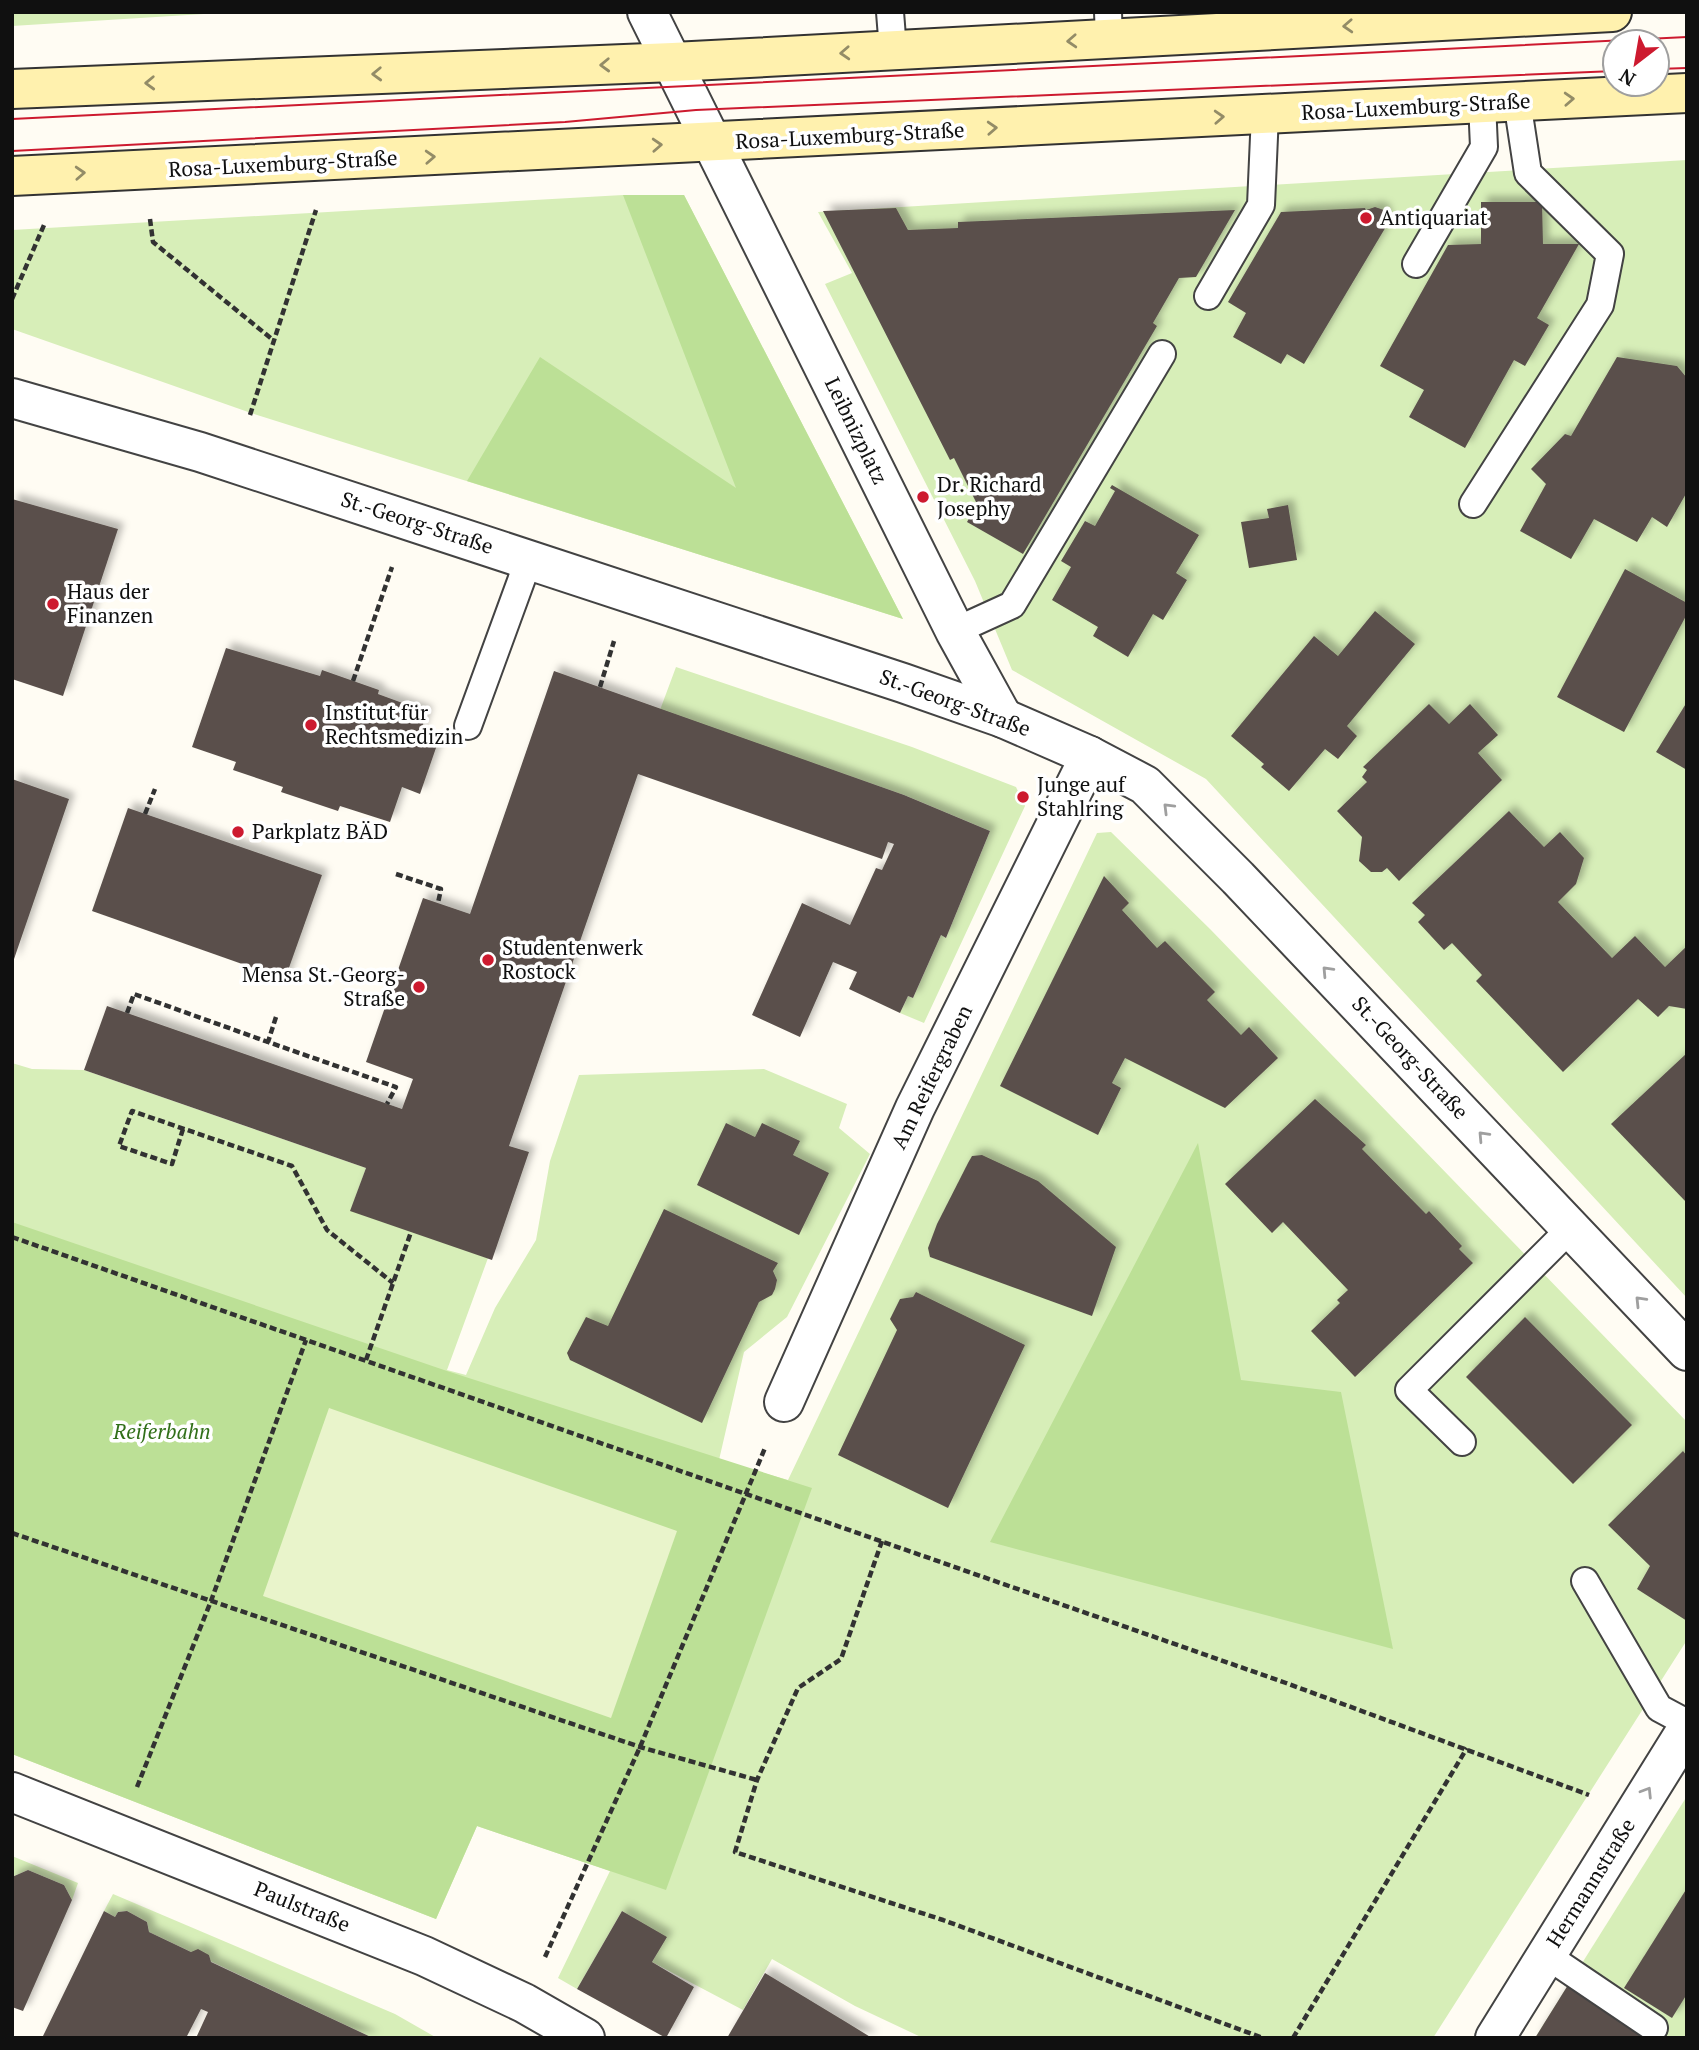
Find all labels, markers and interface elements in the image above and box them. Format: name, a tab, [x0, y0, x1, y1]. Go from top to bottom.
one-way arrow	[1342, 19, 1353, 34]
north arrow	[1601, 28, 1671, 98]
one-way arrow	[1066, 33, 1077, 48]
one-way arrow	[839, 45, 850, 60]
one-way arrow	[599, 57, 610, 72]
text: N	[1614, 63, 1640, 92]
one-way arrow	[371, 66, 382, 81]
one-way arrow	[144, 75, 155, 90]
street label: Rosa-Luxemburg-Straße	[1301, 86, 1531, 126]
one-way arrow	[1563, 91, 1574, 106]
one-way arrow	[1214, 109, 1225, 124]
street label: Rosa-Luxemburg-Straße	[735, 115, 965, 155]
one-way arrow	[987, 121, 998, 136]
one-way arrow	[652, 138, 663, 153]
street label: Rosa-Luxemburg-Straße	[168, 143, 398, 183]
one-way arrow	[425, 149, 436, 164]
one-way arrow	[75, 166, 86, 181]
place label: Antiquariat	[1380, 203, 1488, 231]
marker: Antiquariat	[1358, 210, 1374, 226]
street label: Leibnizplatz	[819, 372, 895, 489]
place label: Dr. Richard Josephy	[937, 470, 1042, 522]
street label: St.-Georg-Straße	[338, 484, 497, 560]
marker: Dr. Richard Josephy	[915, 489, 931, 505]
place label: Haus der Finanzen	[67, 577, 154, 629]
marker: Haus der Finanzen	[45, 596, 61, 612]
street label: St.-Georg-Straße	[876, 662, 1035, 742]
place label: Institut für Rechtsmedizin	[325, 698, 464, 750]
marker: Institut für Rechtsmedizin	[303, 717, 319, 733]
place label: Junge auf Stahlring	[1037, 770, 1127, 822]
marker: Junge auf Stahlring	[1015, 789, 1031, 805]
one-way arrow	[1164, 804, 1176, 816]
place label: Parkplatz BÄD	[252, 817, 388, 845]
marker: Parkplatz BÄD	[230, 824, 246, 840]
place label: Studentenwerk Rostock	[502, 933, 643, 985]
marker: Studentenwerk Rostock	[480, 952, 496, 968]
place label: Mensa St.-Georg- Straße	[242, 960, 405, 1012]
one-way arrow	[1322, 966, 1335, 979]
marker: Mensa St.-Georg- Straße	[411, 979, 427, 995]
street label: St.-Georg-Straße	[1346, 990, 1475, 1125]
street label: Am Reifergraben	[884, 999, 978, 1153]
one-way arrow	[1479, 1131, 1492, 1144]
one-way arrow	[1635, 1296, 1648, 1309]
park label: Reiferbahn	[112, 1417, 211, 1445]
one-way arrow	[1639, 1787, 1652, 1800]
street label: Hermannstraße	[1539, 1813, 1641, 1952]
street label: Paulstraße	[250, 1874, 354, 1938]

